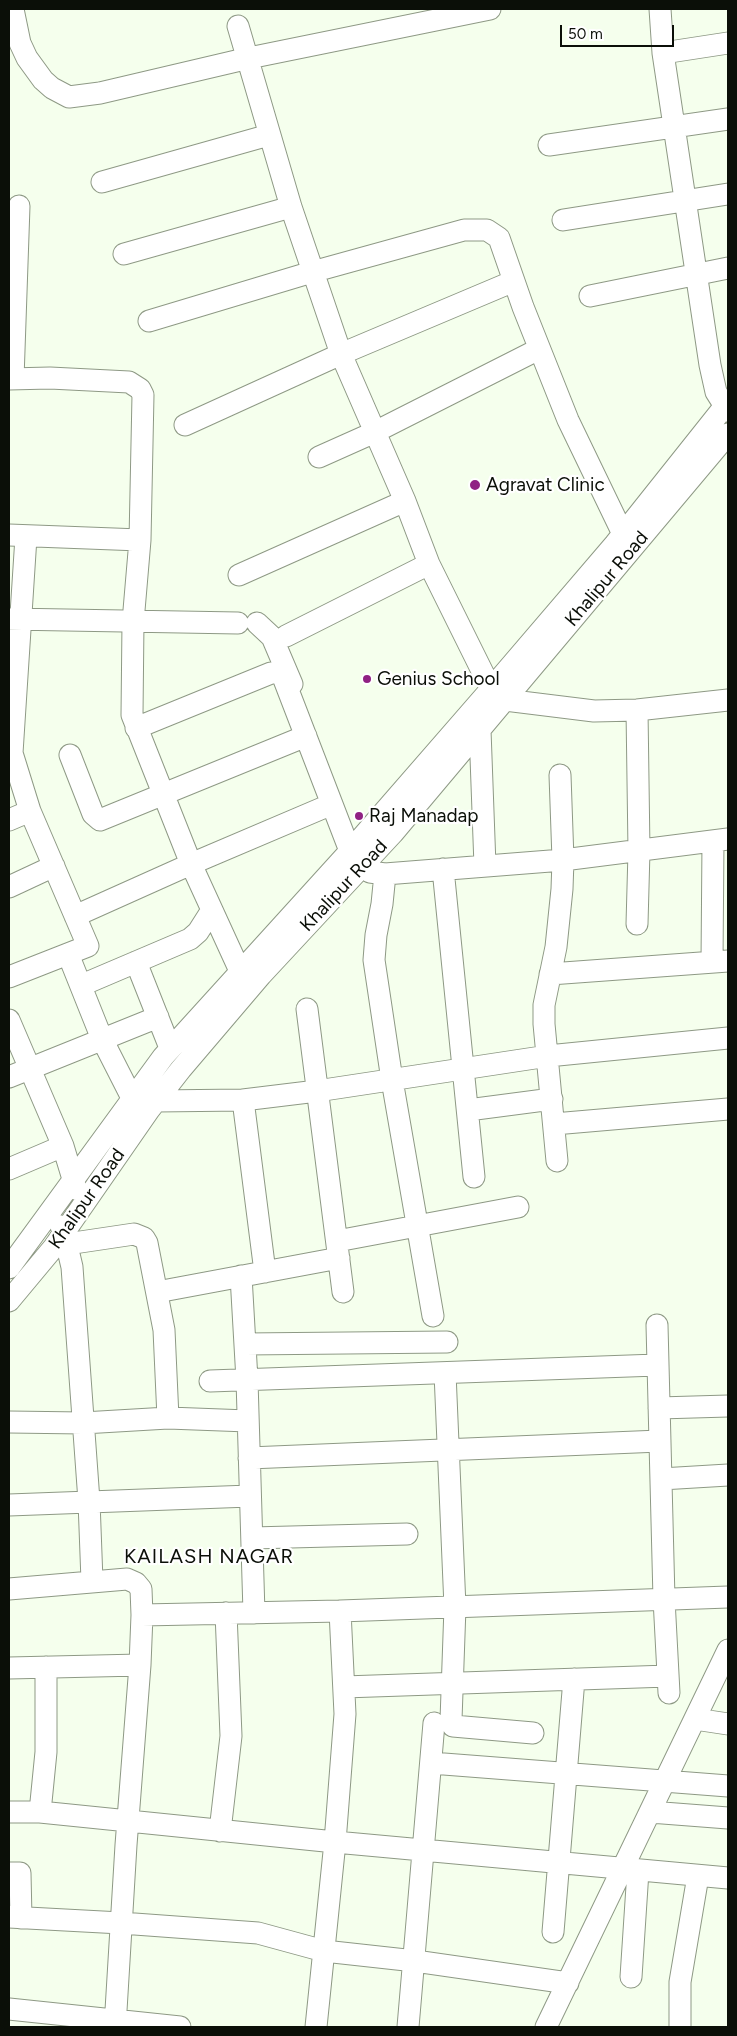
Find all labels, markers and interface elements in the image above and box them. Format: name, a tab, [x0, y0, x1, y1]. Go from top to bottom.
scale bar	[562, 15, 676, 47]
text: 50 m	[568, 25, 603, 43]
place label: Agravat Clinic	[486, 474, 605, 496]
marker: Agravat Clinic	[468, 478, 482, 492]
street label: Khalipur Road	[561, 527, 653, 631]
place label: Genius School	[377, 668, 500, 690]
marker: Genius School	[361, 673, 373, 685]
place label: Raj Manadap	[369, 805, 478, 827]
marker: Raj Manadap	[353, 810, 365, 822]
street label: Khalipur Road	[296, 835, 392, 937]
street label: Khalipur Road	[44, 1144, 130, 1254]
district label: KAILASH NAGAR	[122, 1545, 296, 1569]

